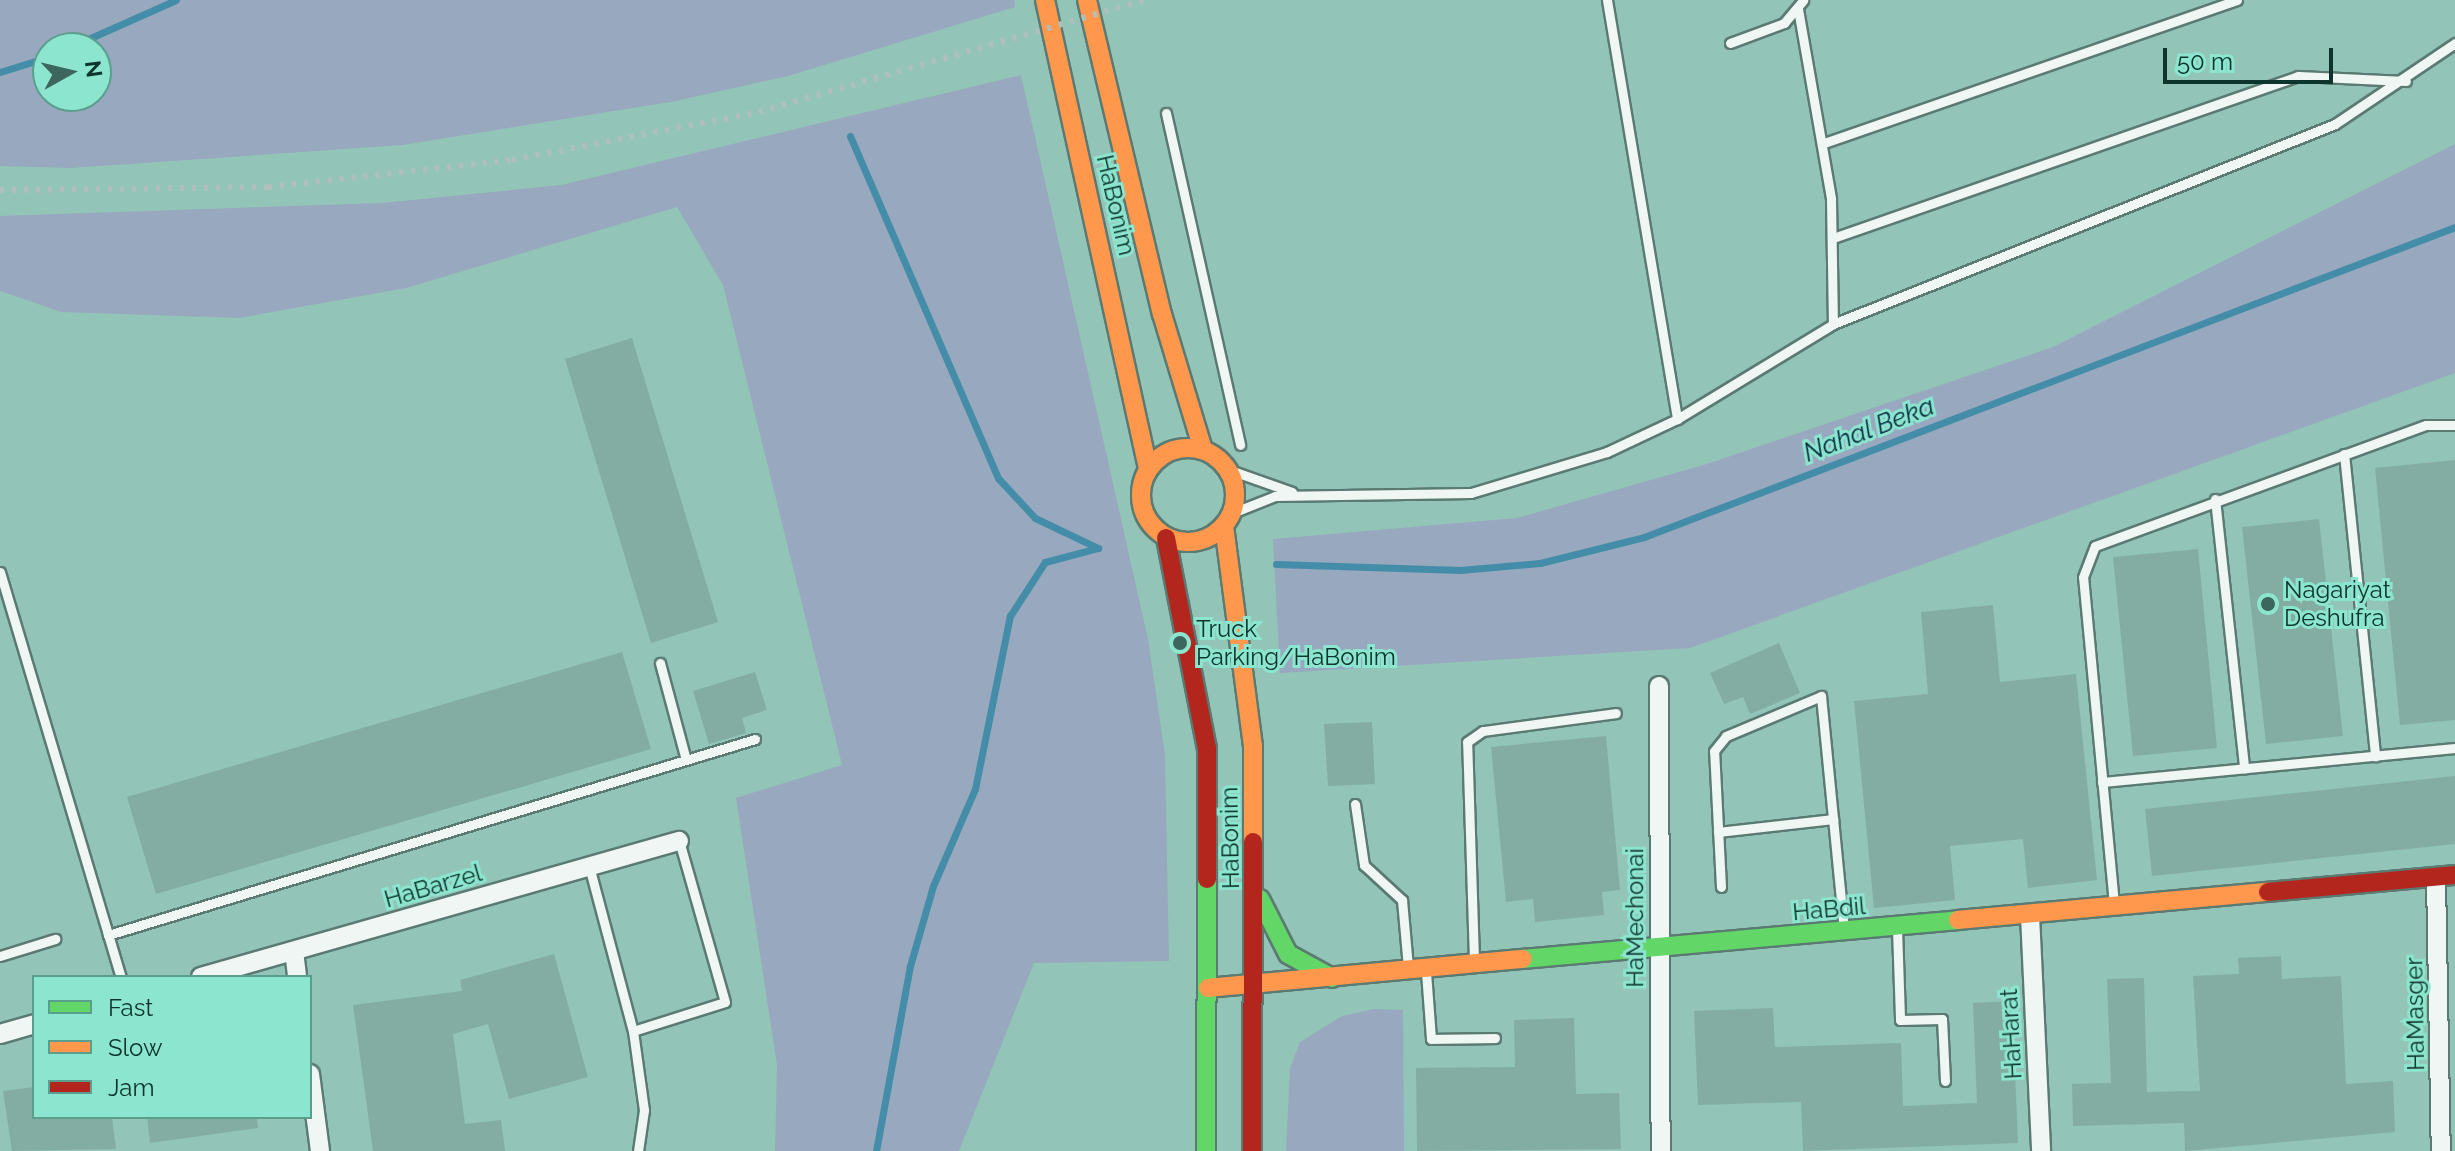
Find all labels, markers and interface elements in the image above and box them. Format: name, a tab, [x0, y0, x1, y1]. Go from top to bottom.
north arrow	[32, 32, 112, 112]
scale bar	[2167, 32, 2337, 82]
text: 50 m	[2177, 47, 2233, 76]
text: N	[80, 59, 108, 79]
street label: HaBonim	[1090, 152, 1142, 258]
water label: Nahal Beka	[1799, 391, 1939, 469]
place label: Nagariyat Deshufra	[2284, 576, 2391, 632]
marker: Nagariyat Deshufra	[2259, 595, 2277, 613]
place label: Truck Parking/HaBonim	[1196, 615, 1396, 671]
marker: Truck Parking/HaBonim	[1171, 634, 1189, 652]
street label: HaBonim	[1215, 787, 1245, 889]
street label: HaMechonai	[1621, 848, 1649, 988]
street label: HaBarzel	[381, 858, 485, 914]
street label: HaBdil	[1791, 891, 1867, 927]
street label: HaMasger	[2400, 957, 2430, 1071]
legend	[32, 975, 312, 1119]
street label: HaHarat	[1994, 988, 2028, 1080]
text: Fast	[108, 993, 153, 1022]
text: Slow	[108, 1033, 162, 1062]
text: Jam	[108, 1073, 154, 1102]

